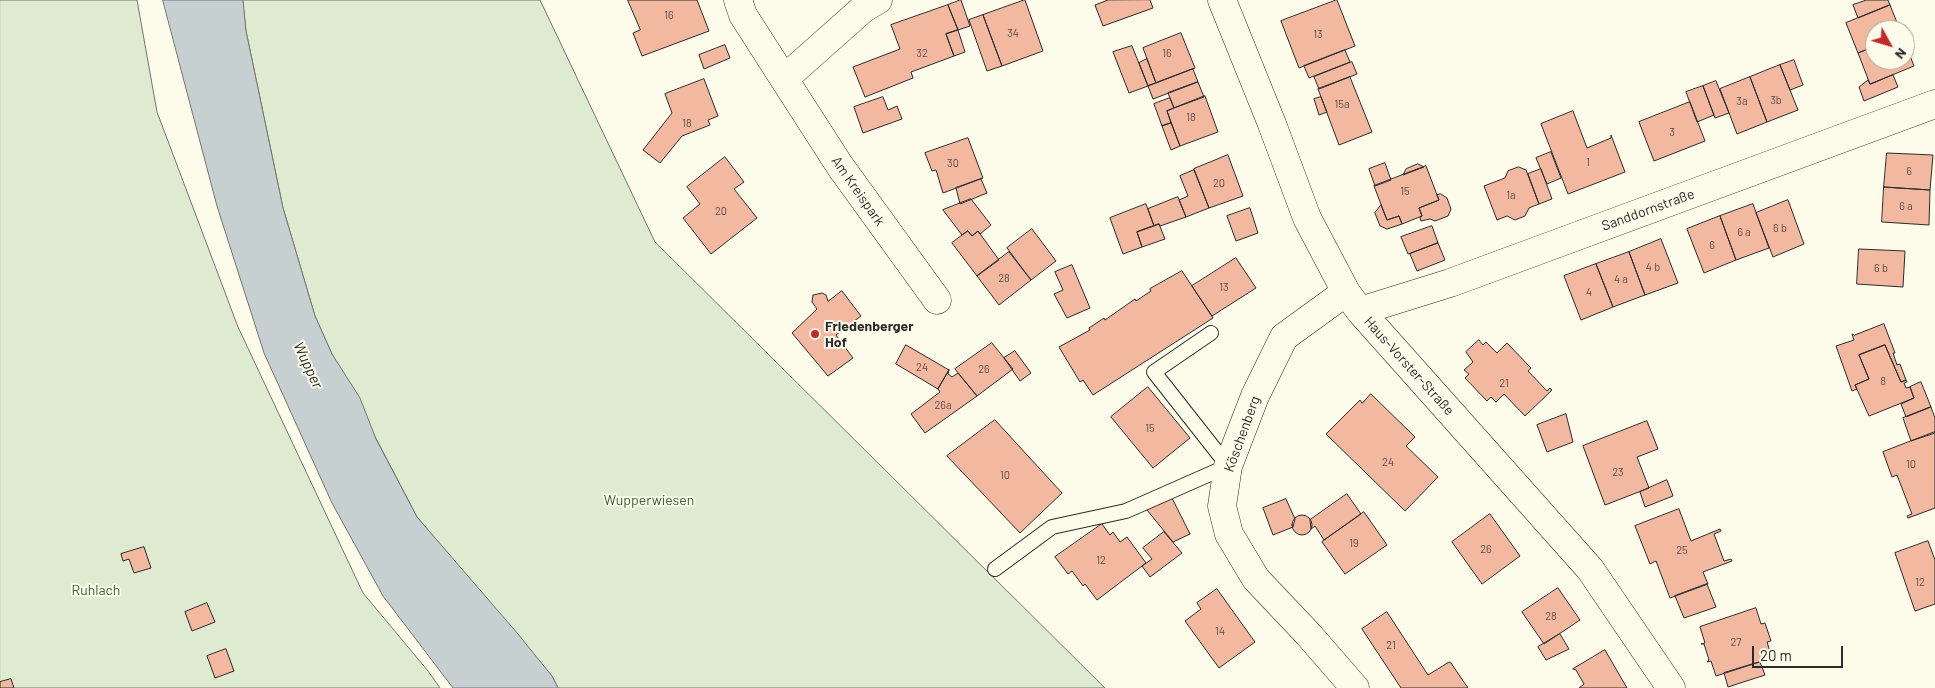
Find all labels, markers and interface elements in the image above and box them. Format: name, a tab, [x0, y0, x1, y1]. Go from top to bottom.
house number: 16	[664, 8, 674, 22]
north arrow	[1865, 20, 1915, 70]
house number: 34	[1007, 26, 1019, 40]
house number: 13	[1313, 27, 1323, 41]
text: N	[1892, 45, 1911, 63]
house number: 32	[916, 46, 928, 60]
house number: 16	[1162, 46, 1172, 60]
house number: 3b	[1770, 93, 1782, 107]
house number: 3a	[1736, 94, 1748, 108]
house number: 15a	[1334, 97, 1350, 111]
house number: 18	[1186, 110, 1196, 124]
house number: 18	[682, 116, 692, 130]
house number: 3	[1669, 125, 1675, 139]
street label: Am Kreispark	[828, 153, 888, 229]
house number: 1	[1586, 155, 1590, 169]
house number: 30	[947, 156, 959, 170]
house number: 6	[1906, 164, 1912, 178]
house number: 20	[1213, 176, 1225, 190]
house number: 15	[1400, 184, 1410, 198]
street label: Sanddornstraße	[1599, 185, 1697, 235]
house number: 1a	[1506, 188, 1516, 202]
house number: 6 a	[1899, 199, 1913, 213]
house number: 20	[715, 204, 727, 218]
house number: 6 b	[1773, 221, 1787, 235]
house number: 6 a	[1737, 225, 1751, 239]
house number: 6	[1709, 238, 1715, 252]
house number: 4 b	[1646, 260, 1660, 274]
house number: 6 b	[1874, 261, 1888, 275]
house number: 28	[998, 271, 1010, 285]
house number: 4 a	[1614, 272, 1628, 286]
house number: 13	[1219, 280, 1229, 294]
house number: 4	[1586, 285, 1592, 299]
street label: Haus-Vorster-Straße	[1360, 313, 1458, 419]
place label: Friedenberger Hof	[825, 318, 914, 351]
marker: Friedenberger Hof	[809, 328, 821, 340]
water label: Wupper	[289, 339, 327, 391]
house number: 24	[916, 360, 928, 374]
house number: 26	[978, 362, 990, 376]
house number: 8	[1880, 374, 1886, 388]
house number: 21	[1499, 376, 1509, 390]
street label: Köschenberg	[1220, 394, 1264, 474]
house number: 26a	[934, 398, 952, 412]
house number: 15	[1145, 421, 1155, 435]
house number: 24	[1382, 455, 1394, 469]
house number: 10	[1906, 457, 1916, 471]
house number: 23	[1612, 465, 1624, 479]
house number: 10	[1000, 468, 1010, 482]
park label: Wupperwiesen	[604, 492, 694, 508]
house number: 19	[1349, 536, 1359, 550]
house number: 26	[1480, 542, 1492, 556]
house number: 25	[1676, 543, 1688, 557]
house number: 12	[1096, 553, 1106, 567]
house number: 12	[1915, 575, 1925, 589]
park label: Ruhlach	[72, 582, 120, 598]
house number: 28	[1545, 609, 1557, 623]
house number: 14	[1215, 624, 1225, 638]
house number: 27	[1730, 635, 1742, 649]
scale bar	[1755, 636, 1846, 668]
house number: 21	[1386, 638, 1396, 652]
text: 20 m	[1760, 646, 1792, 664]

